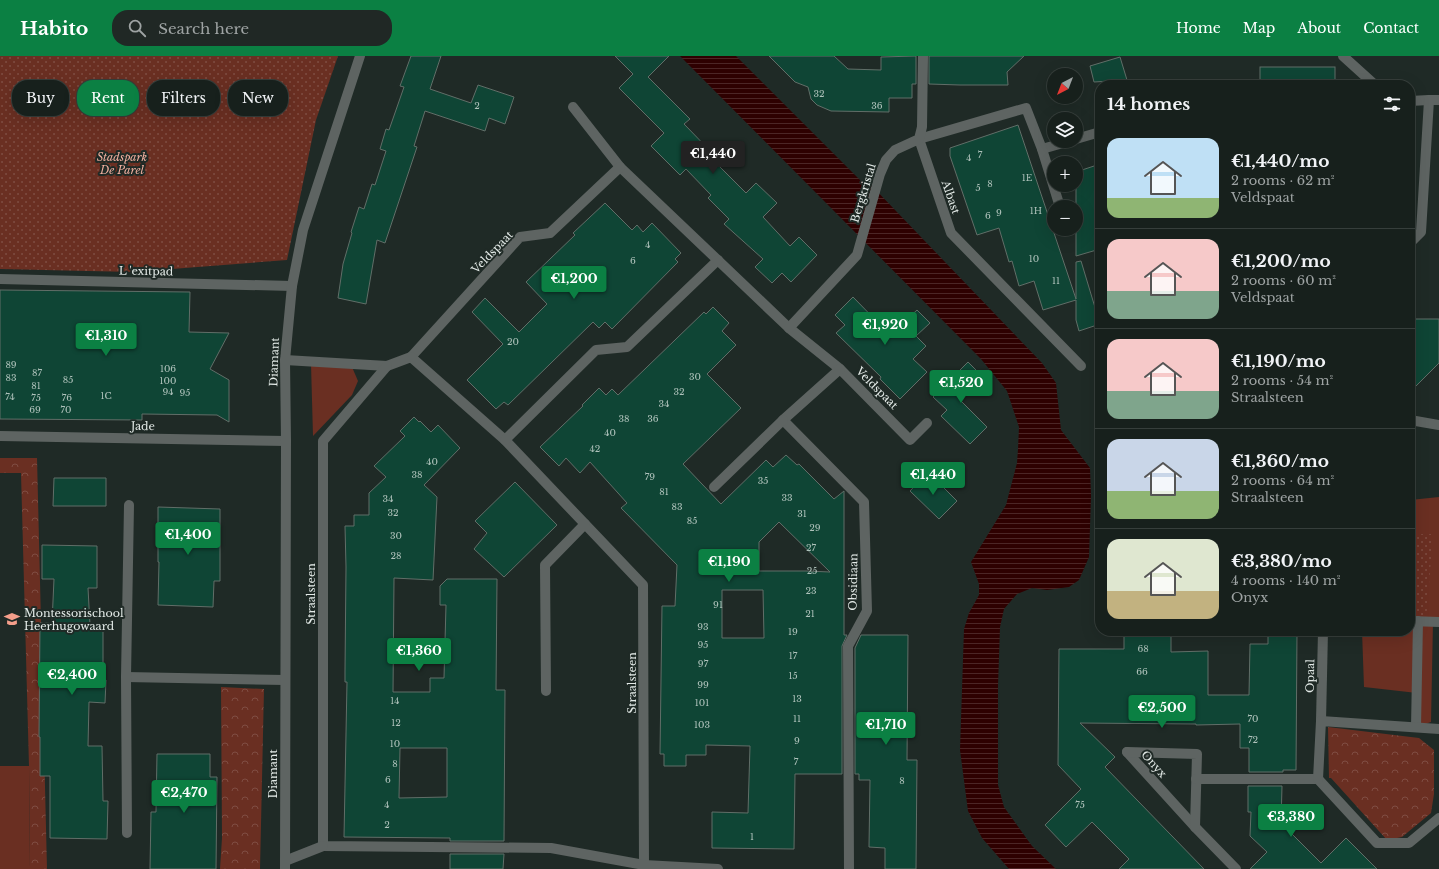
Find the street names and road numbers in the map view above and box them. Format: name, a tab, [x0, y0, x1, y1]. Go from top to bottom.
street label: Bergkristal	[847, 161, 879, 224]
street label: Albast	[938, 177, 964, 216]
street label: Veldspaat	[468, 227, 516, 277]
street label: L 'exitpad	[119, 264, 174, 278]
street label: Diamant	[266, 336, 282, 387]
street label: Veldspaat	[852, 363, 902, 413]
street label: Jade	[129, 419, 155, 433]
street label: Obsidiaan	[846, 553, 861, 611]
street label: Straalsteen	[304, 563, 318, 625]
street label: Straalsteen	[625, 652, 639, 714]
street label: Opaal	[1303, 659, 1317, 693]
street label: Onyx	[1138, 748, 1170, 781]
street label: Diamant	[266, 749, 280, 799]

